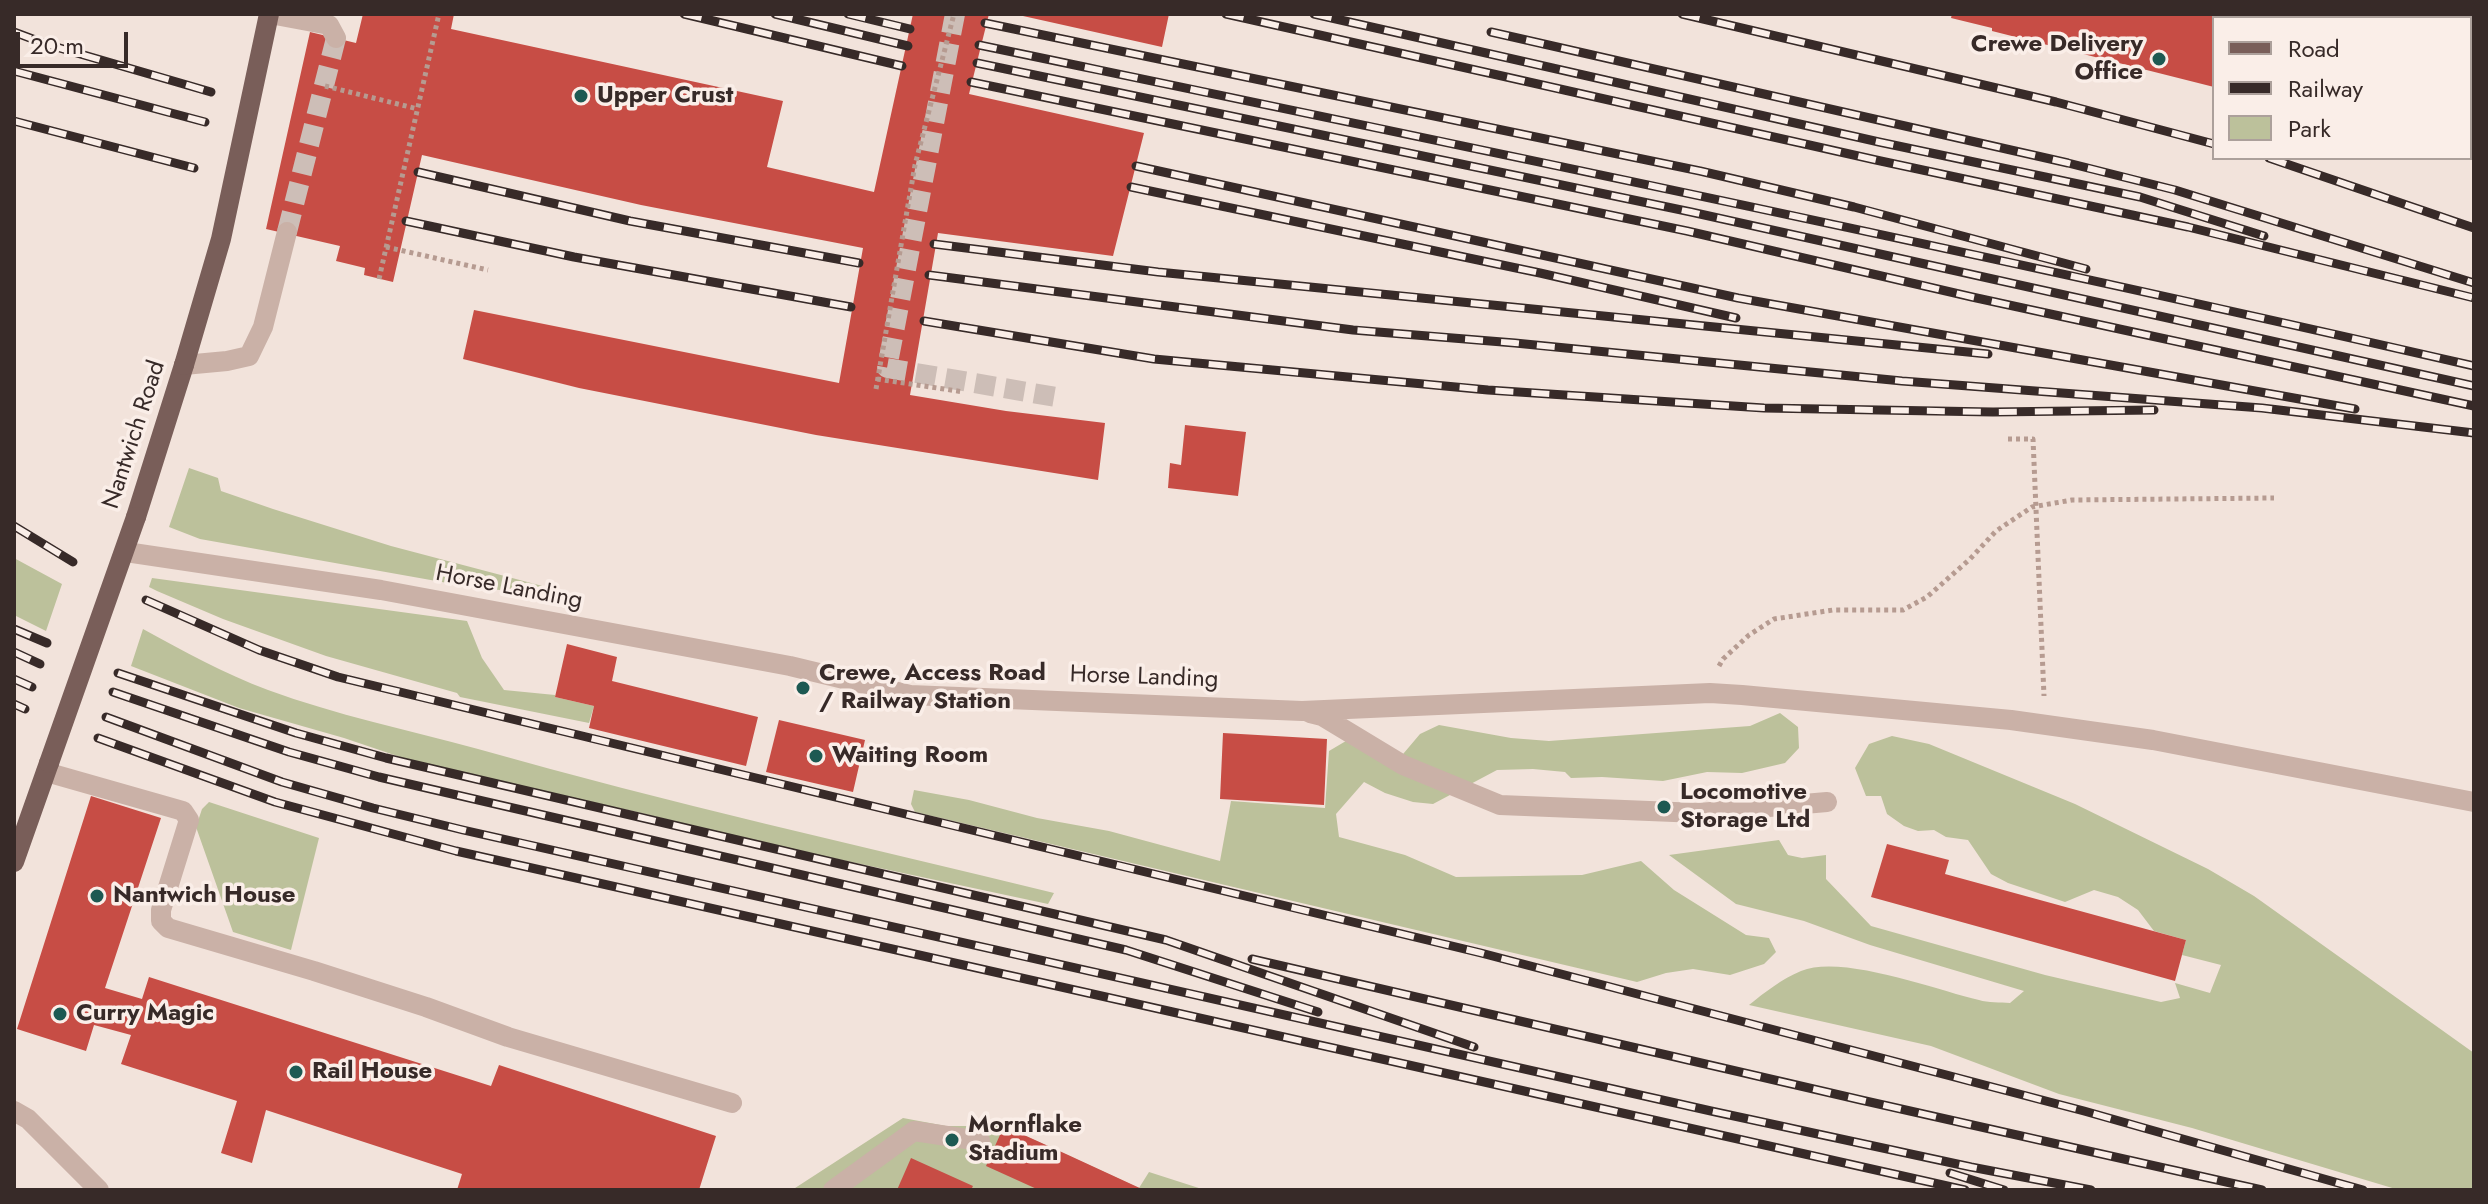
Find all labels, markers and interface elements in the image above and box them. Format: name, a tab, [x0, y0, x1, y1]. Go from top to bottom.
scale bar	[20, 16, 132, 66]
legend	[2212, 16, 2472, 160]
text: 20 m	[30, 28, 84, 63]
place label: Crewe Delivery Office	[1971, 31, 2143, 87]
text: Road	[2288, 31, 2340, 66]
marker: Crewe Delivery Office	[2150, 50, 2168, 68]
text: Railway	[2288, 71, 2363, 106]
place label: Upper Crust	[597, 82, 733, 110]
marker: Upper Crust	[572, 87, 590, 105]
text: Park	[2288, 111, 2331, 146]
street label: Nantwich Road	[97, 357, 173, 513]
street label: Horse Landing	[433, 560, 585, 616]
place label: Crewe, Access Road / Railway Station	[819, 660, 1046, 716]
street label: Horse Landing	[1069, 661, 1219, 695]
marker: Crewe, Access Road / Railway Station	[794, 679, 812, 697]
place label: Waiting Room	[832, 742, 988, 770]
marker: Waiting Room	[807, 747, 825, 765]
place label: Locomotive Storage Ltd	[1680, 779, 1810, 835]
marker: Locomotive Storage Ltd	[1655, 798, 1673, 816]
place label: Nantwich House	[113, 882, 296, 910]
marker: Nantwich House	[88, 887, 106, 905]
place label: Curry Magic	[76, 1000, 214, 1028]
marker: Curry Magic	[51, 1005, 69, 1023]
place label: Rail House	[312, 1058, 432, 1086]
marker: Rail House	[287, 1063, 305, 1081]
place label: Mornflake Stadium	[968, 1112, 1082, 1168]
marker: Mornflake Stadium	[943, 1131, 961, 1149]

